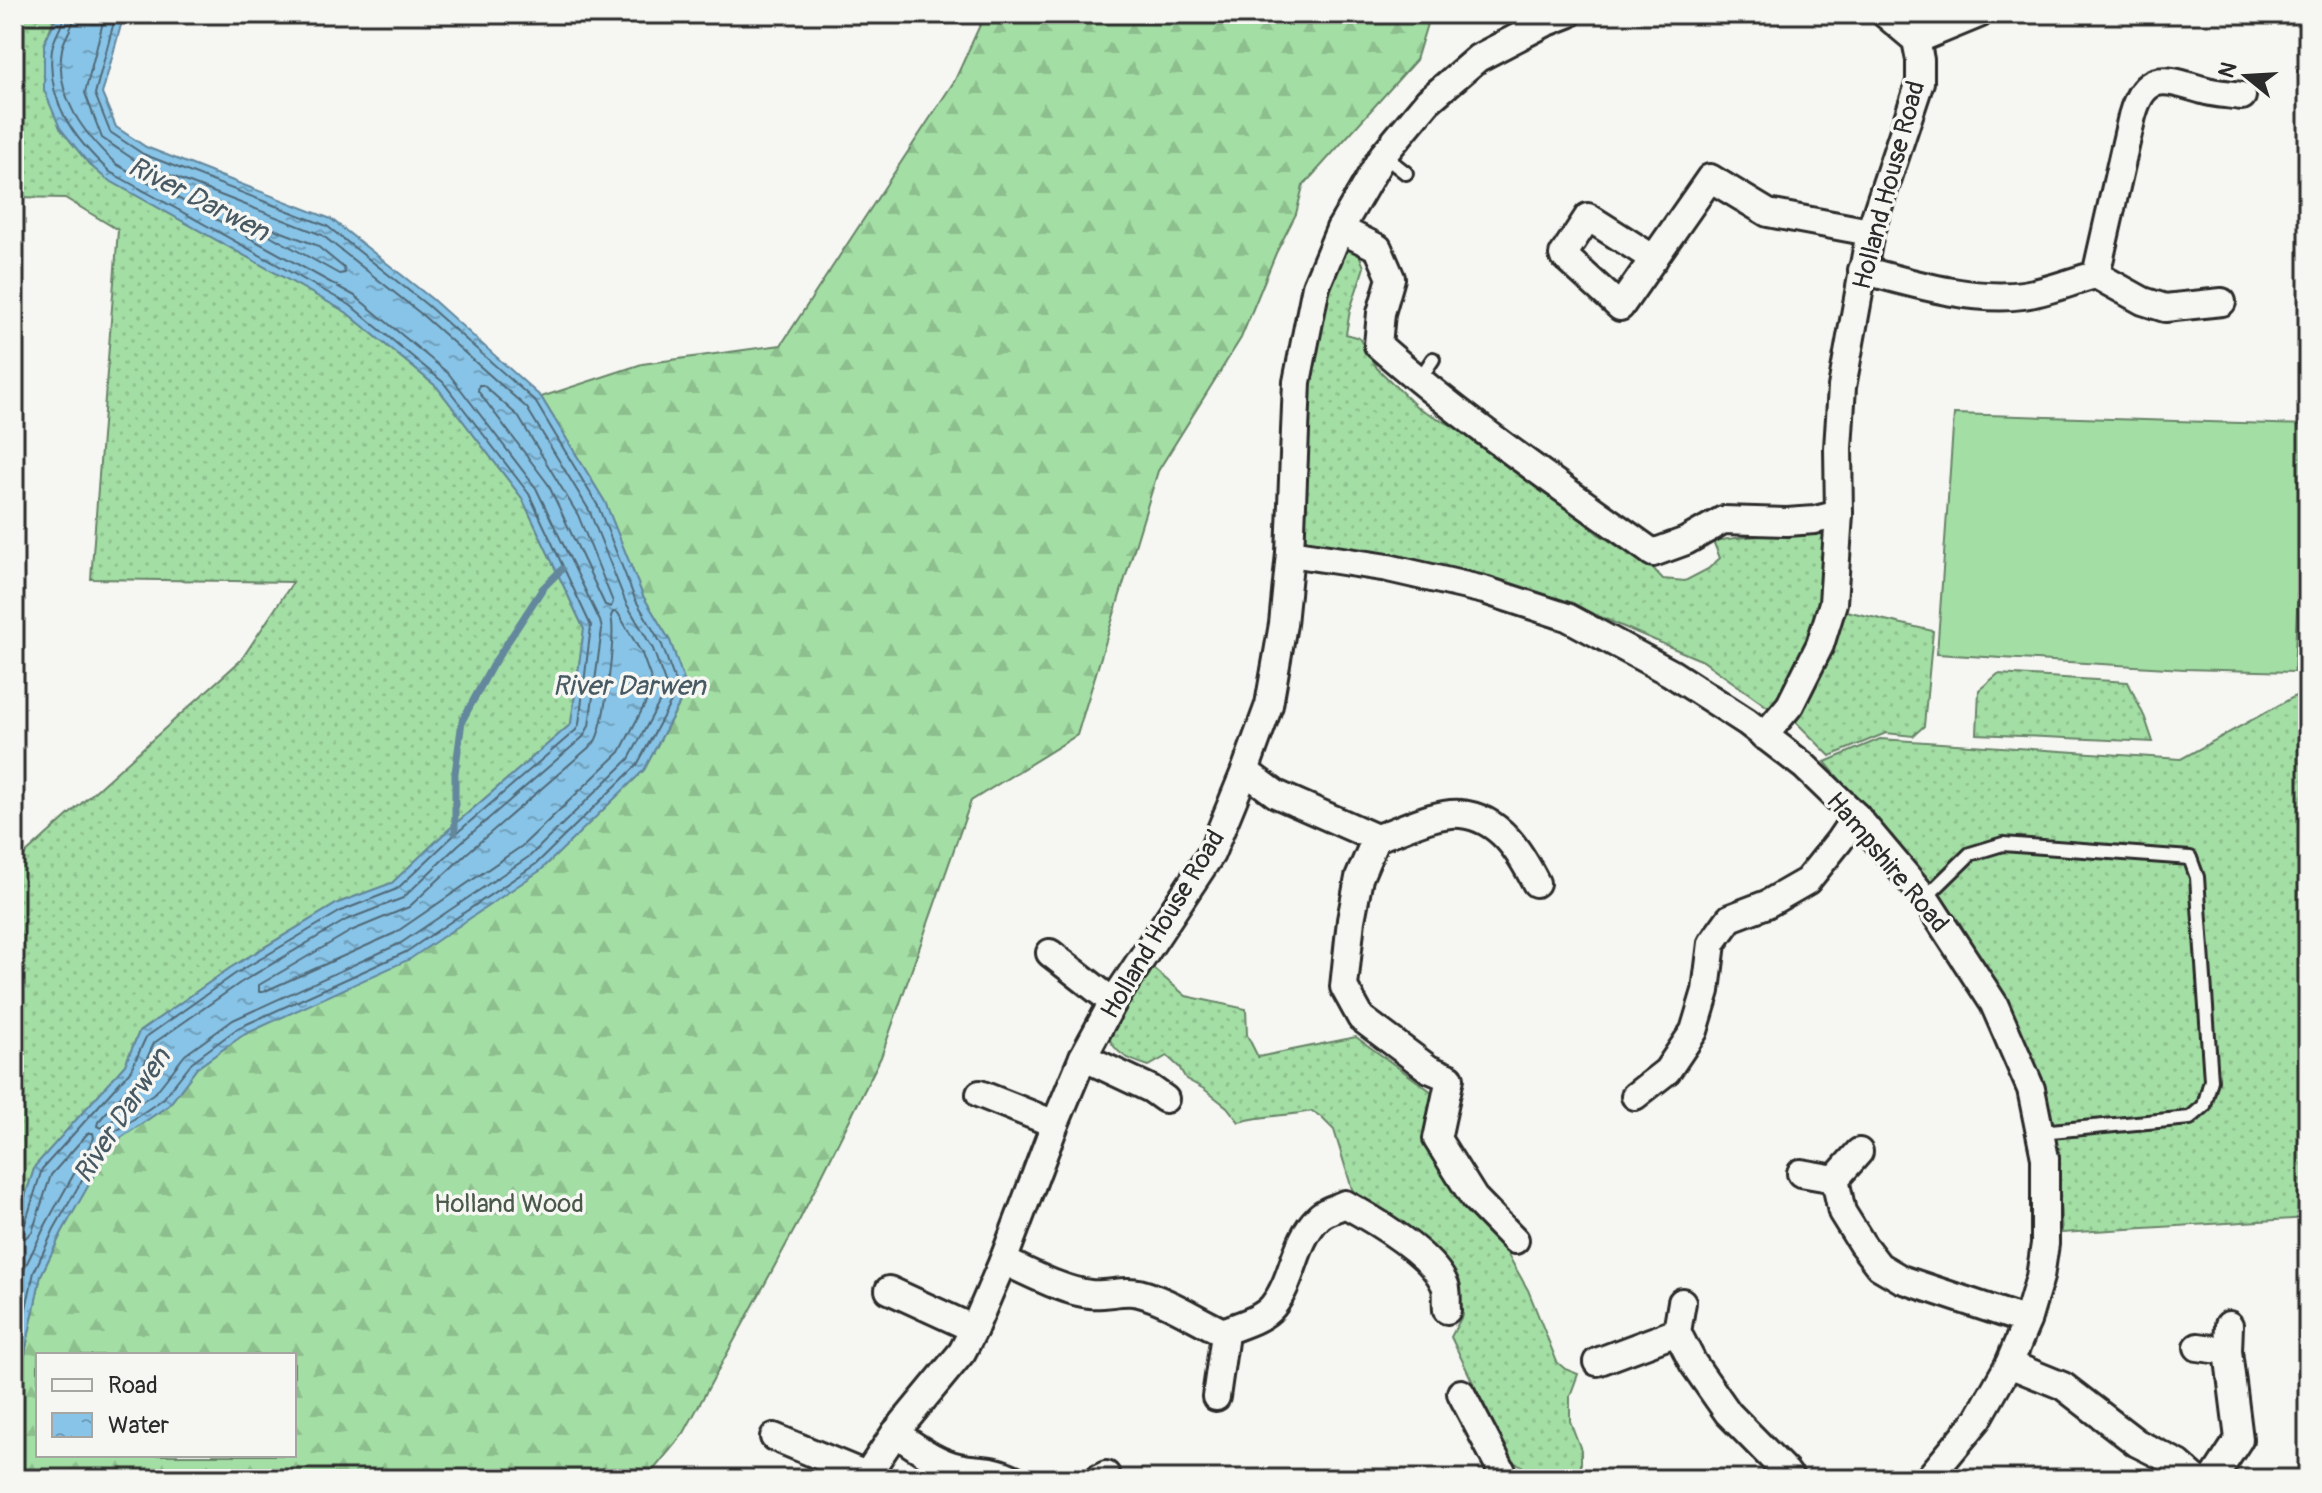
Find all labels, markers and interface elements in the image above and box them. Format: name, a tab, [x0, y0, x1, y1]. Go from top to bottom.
north arrow	[2206, 36, 2286, 116]
text: N	[2212, 59, 2244, 82]
street label: Holland House Road	[1846, 77, 1932, 293]
water label: River Darwen	[122, 149, 275, 250]
water label: River Darwen	[552, 669, 707, 704]
street label: Hampshire Road	[1819, 786, 1955, 939]
street label: Holland House Road	[1094, 824, 1232, 1025]
water label: River Darwen	[66, 1041, 179, 1190]
park label: Holland Wood	[434, 1188, 584, 1220]
legend	[36, 1353, 296, 1457]
text: Road	[108, 1371, 158, 1400]
text: Water	[108, 1411, 169, 1440]

